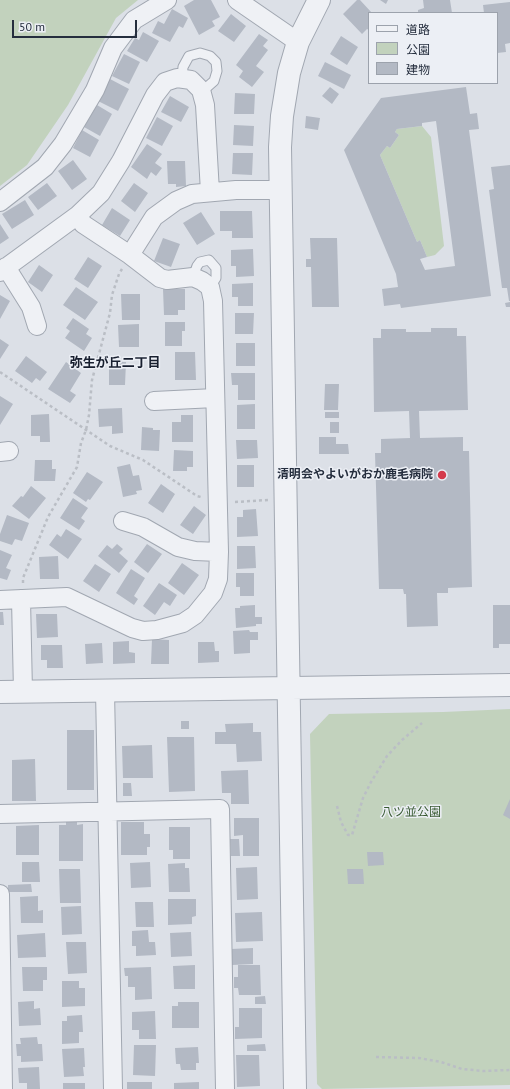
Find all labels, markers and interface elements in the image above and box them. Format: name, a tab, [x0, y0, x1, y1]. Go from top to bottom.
scale bar	[14, 12, 139, 38]
legend	[368, 12, 498, 84]
text: 50 m	[19, 19, 45, 34]
text: 道路	[406, 22, 430, 37]
text: 公園	[406, 42, 430, 57]
text: 建物	[406, 62, 430, 77]
district label: 弥生が丘二丁目	[70, 355, 160, 371]
place label: 清明会やよいがおか鹿毛病院	[277, 468, 433, 482]
marker: 清明会やよいがおか鹿毛病院	[436, 469, 448, 481]
park label: 八ツ並公園	[381, 806, 441, 820]

